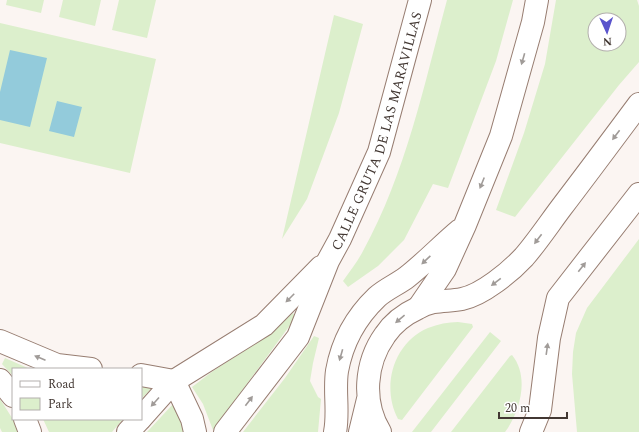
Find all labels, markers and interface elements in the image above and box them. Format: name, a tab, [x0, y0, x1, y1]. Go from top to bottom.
street label: CALLE GRUTA DE LAS MARAVILLAS	[325, 9, 427, 254]
north arrow	[587, 12, 627, 52]
text: N	[603, 33, 612, 50]
one-way arrow	[519, 53, 525, 65]
one-way arrow	[612, 130, 620, 140]
one-way arrow	[479, 177, 485, 189]
one-way arrow	[534, 234, 542, 244]
one-way arrow	[421, 255, 430, 264]
one-way arrow	[578, 262, 586, 273]
one-way arrow	[490, 278, 501, 286]
one-way arrow	[286, 293, 295, 303]
one-way arrow	[395, 315, 406, 324]
one-way arrow	[544, 343, 550, 355]
one-way arrow	[338, 349, 344, 361]
one-way arrow	[34, 355, 45, 361]
legend	[12, 368, 142, 420]
text: Road	[48, 375, 75, 394]
scale bar	[499, 394, 567, 420]
text: Park	[48, 395, 73, 414]
one-way arrow	[245, 396, 253, 406]
one-way arrow	[150, 397, 160, 407]
text: 20 m	[505, 399, 530, 418]

